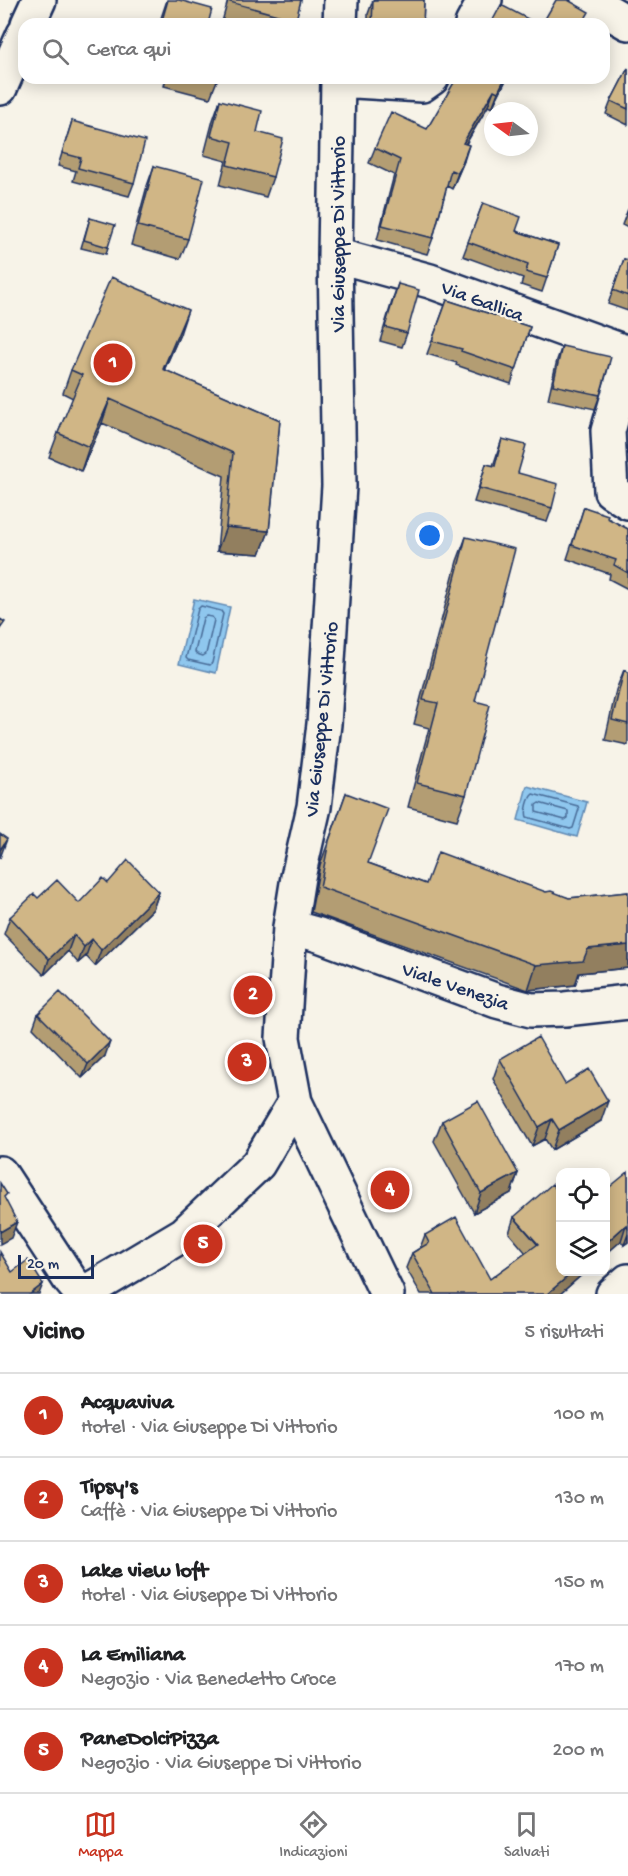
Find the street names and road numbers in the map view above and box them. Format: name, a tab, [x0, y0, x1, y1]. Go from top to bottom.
street label: Via Giuseppe Di Vittorio	[329, 136, 352, 333]
street label: Via Gallica	[436, 277, 527, 329]
street label: Via Giuseppe Di Vittorio	[302, 621, 345, 819]
street label: Viale Venezia	[397, 959, 512, 1018]

